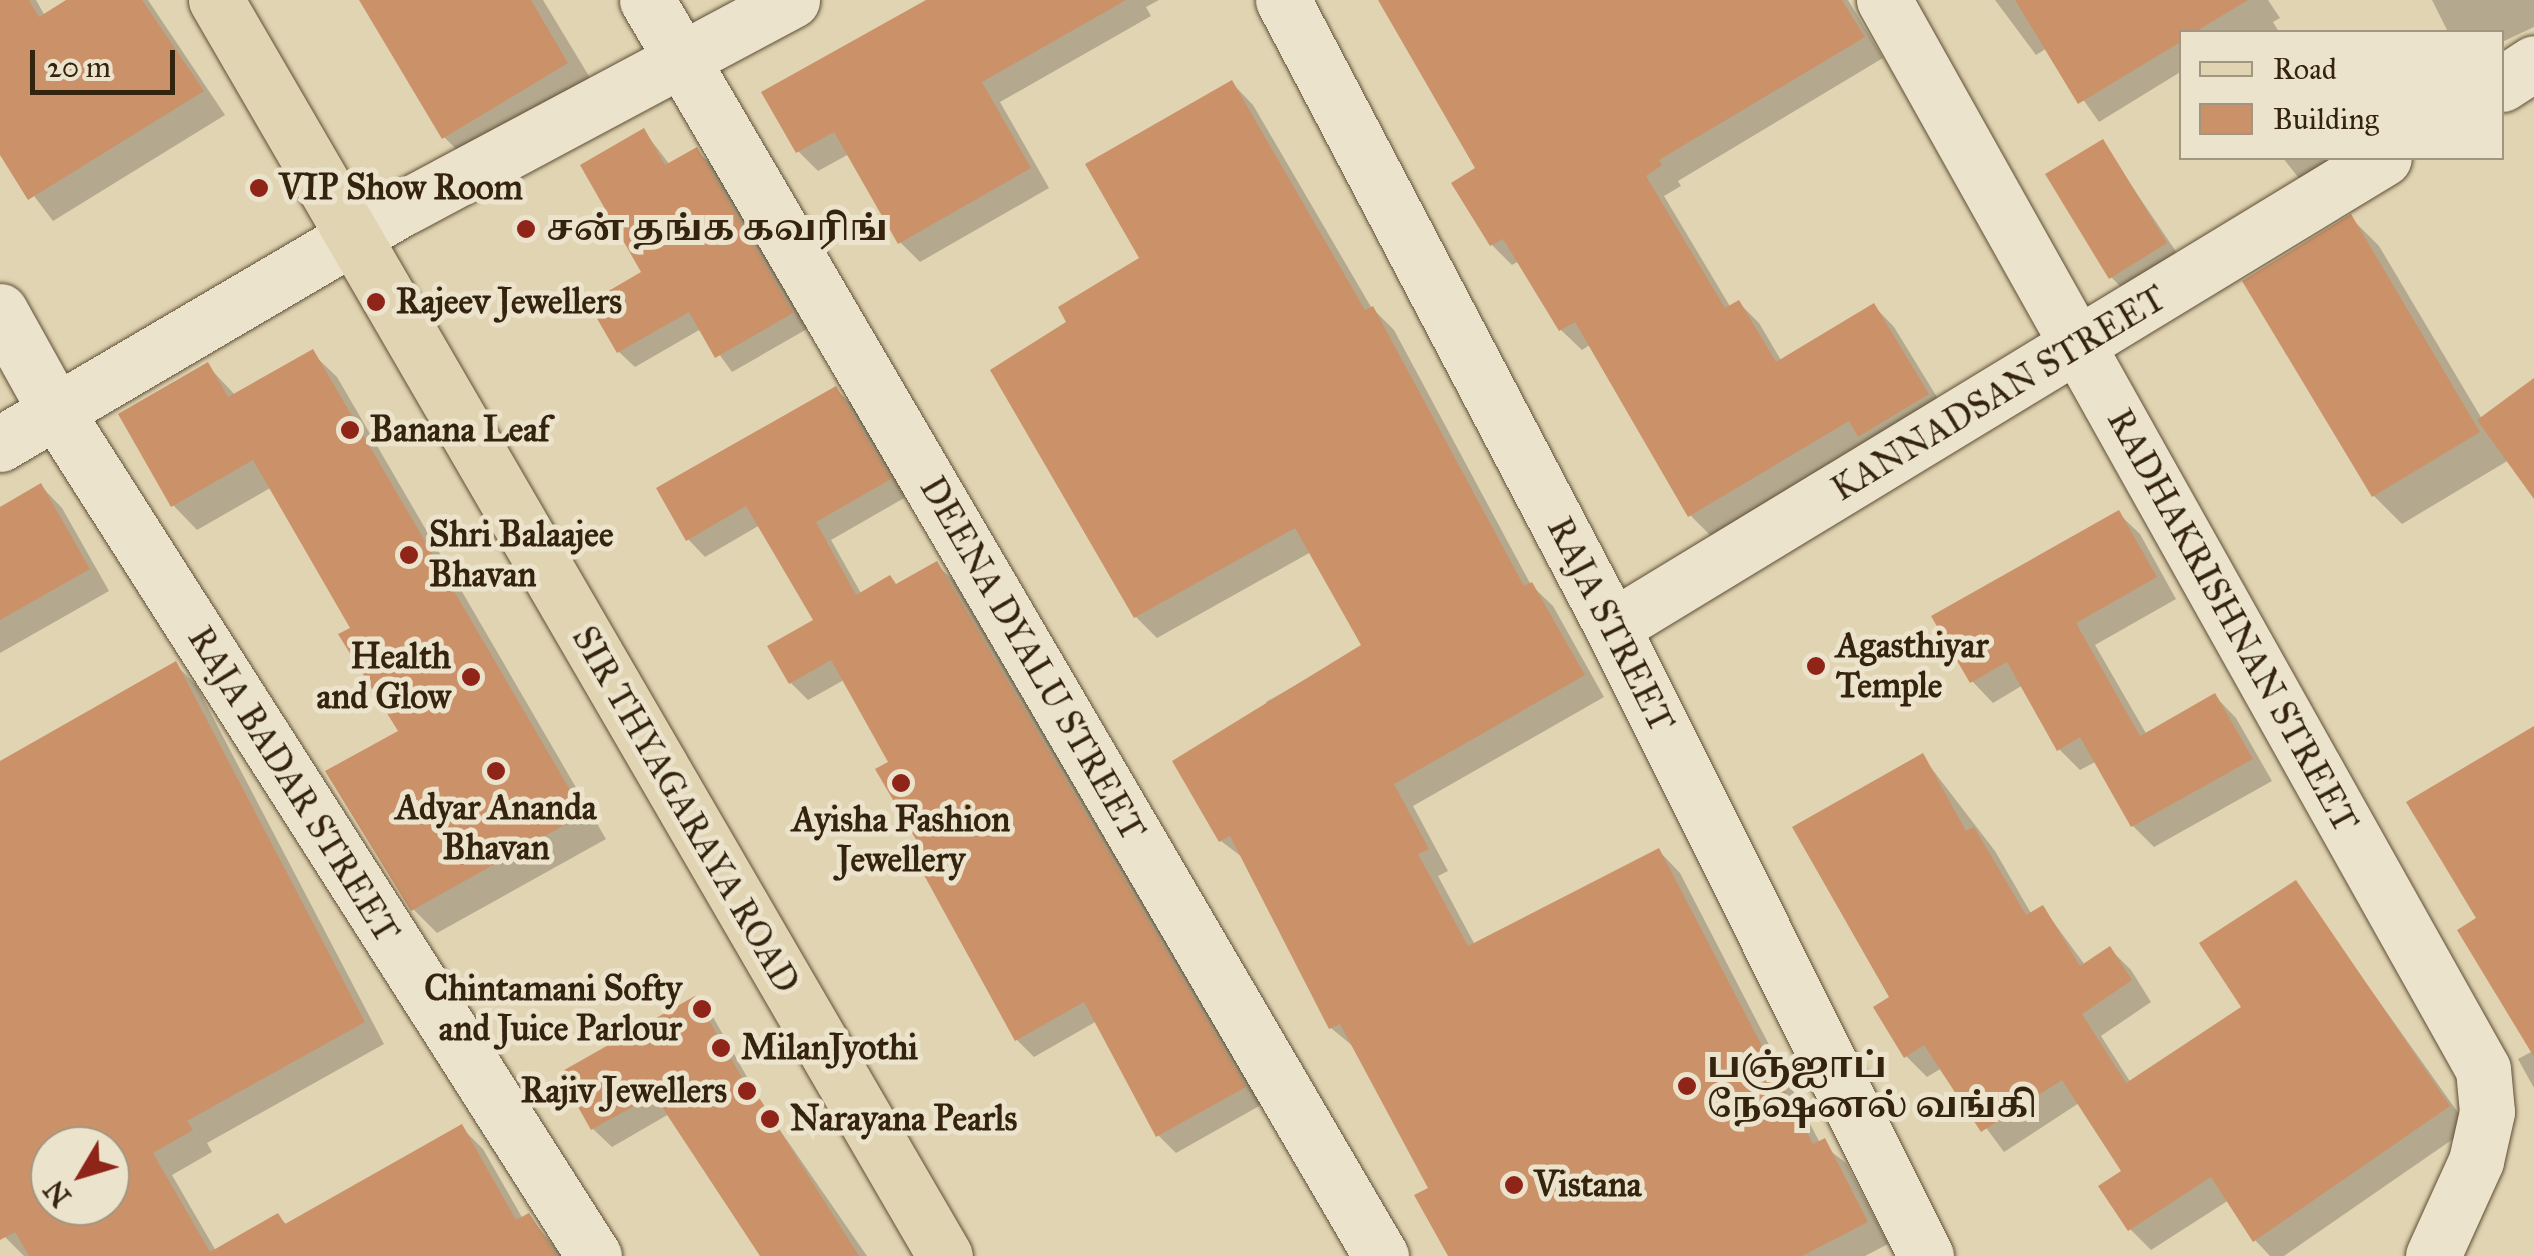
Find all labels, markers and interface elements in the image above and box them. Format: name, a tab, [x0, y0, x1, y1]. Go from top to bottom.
scale bar	[35, 30, 180, 92]
legend	[2179, 30, 2504, 160]
text: 20 m	[47, 49, 111, 85]
text: Road	[2273, 51, 2337, 87]
text: Building	[2273, 101, 2379, 137]
place label: VIP Show Room	[279, 167, 523, 209]
marker: VIP Show Room	[248, 177, 270, 199]
place label: சன் தங்க கவரிங்	[546, 208, 888, 250]
marker: சன் தங்க கவரிங்	[515, 218, 537, 240]
street label: KANNADSAN STREET	[1824, 277, 2174, 511]
place label: Rajeev Jewellers	[396, 281, 622, 323]
marker: Rajeev Jewellers	[365, 291, 387, 313]
street label: RADHAKRISHNAN STREET	[2098, 402, 2366, 840]
place label: Banana Leaf	[370, 409, 550, 451]
marker: Banana Leaf	[339, 419, 361, 441]
street label: DEENA DYALU STREET	[911, 470, 1153, 848]
street label: RAJA STREET	[1538, 511, 1682, 739]
place label: Shri Balaajee Bhavan	[429, 514, 614, 596]
marker: Shri Balaajee Bhavan	[398, 544, 420, 566]
street label: RAJA BADAR STREET	[179, 619, 407, 951]
street label: SIR THYAGARAYA ROAD	[563, 619, 807, 1001]
place label: Agasthiyar Temple	[1836, 625, 1989, 707]
place label: Health and Glow	[317, 636, 451, 718]
marker: Agasthiyar Temple	[1805, 655, 1827, 677]
marker: Health and Glow	[460, 666, 482, 688]
marker: Adyar Ananda Bhavan	[485, 760, 507, 782]
marker: Ayisha Fashion Jewellery	[890, 772, 912, 794]
place label: Adyar Ananda Bhavan	[395, 787, 597, 869]
place label: Ayisha Fashion Jewellery	[792, 799, 1010, 881]
place label: Chintamani Softy and Juice Parlour	[424, 968, 682, 1050]
marker: Chintamani Softy and Juice Parlour	[691, 998, 713, 1020]
place label: MilanJyothi	[741, 1027, 918, 1069]
marker: MilanJyothi	[710, 1037, 732, 1059]
place label: பஞ்ஐாப் நேஷனல் வங்கி	[1707, 1045, 2037, 1127]
place label: Rajiv Jewellers	[521, 1070, 727, 1112]
marker: பஞ்ஐாப் நேஷனல் வங்கி	[1676, 1075, 1698, 1097]
marker: Rajiv Jewellers	[736, 1080, 758, 1102]
place label: Narayana Pearls	[790, 1098, 1017, 1140]
marker: Narayana Pearls	[759, 1108, 781, 1130]
north arrow	[30, 1126, 130, 1226]
place label: Vistana	[1534, 1164, 1642, 1206]
text: N	[36, 1173, 79, 1214]
marker: Vistana	[1503, 1174, 1525, 1196]

